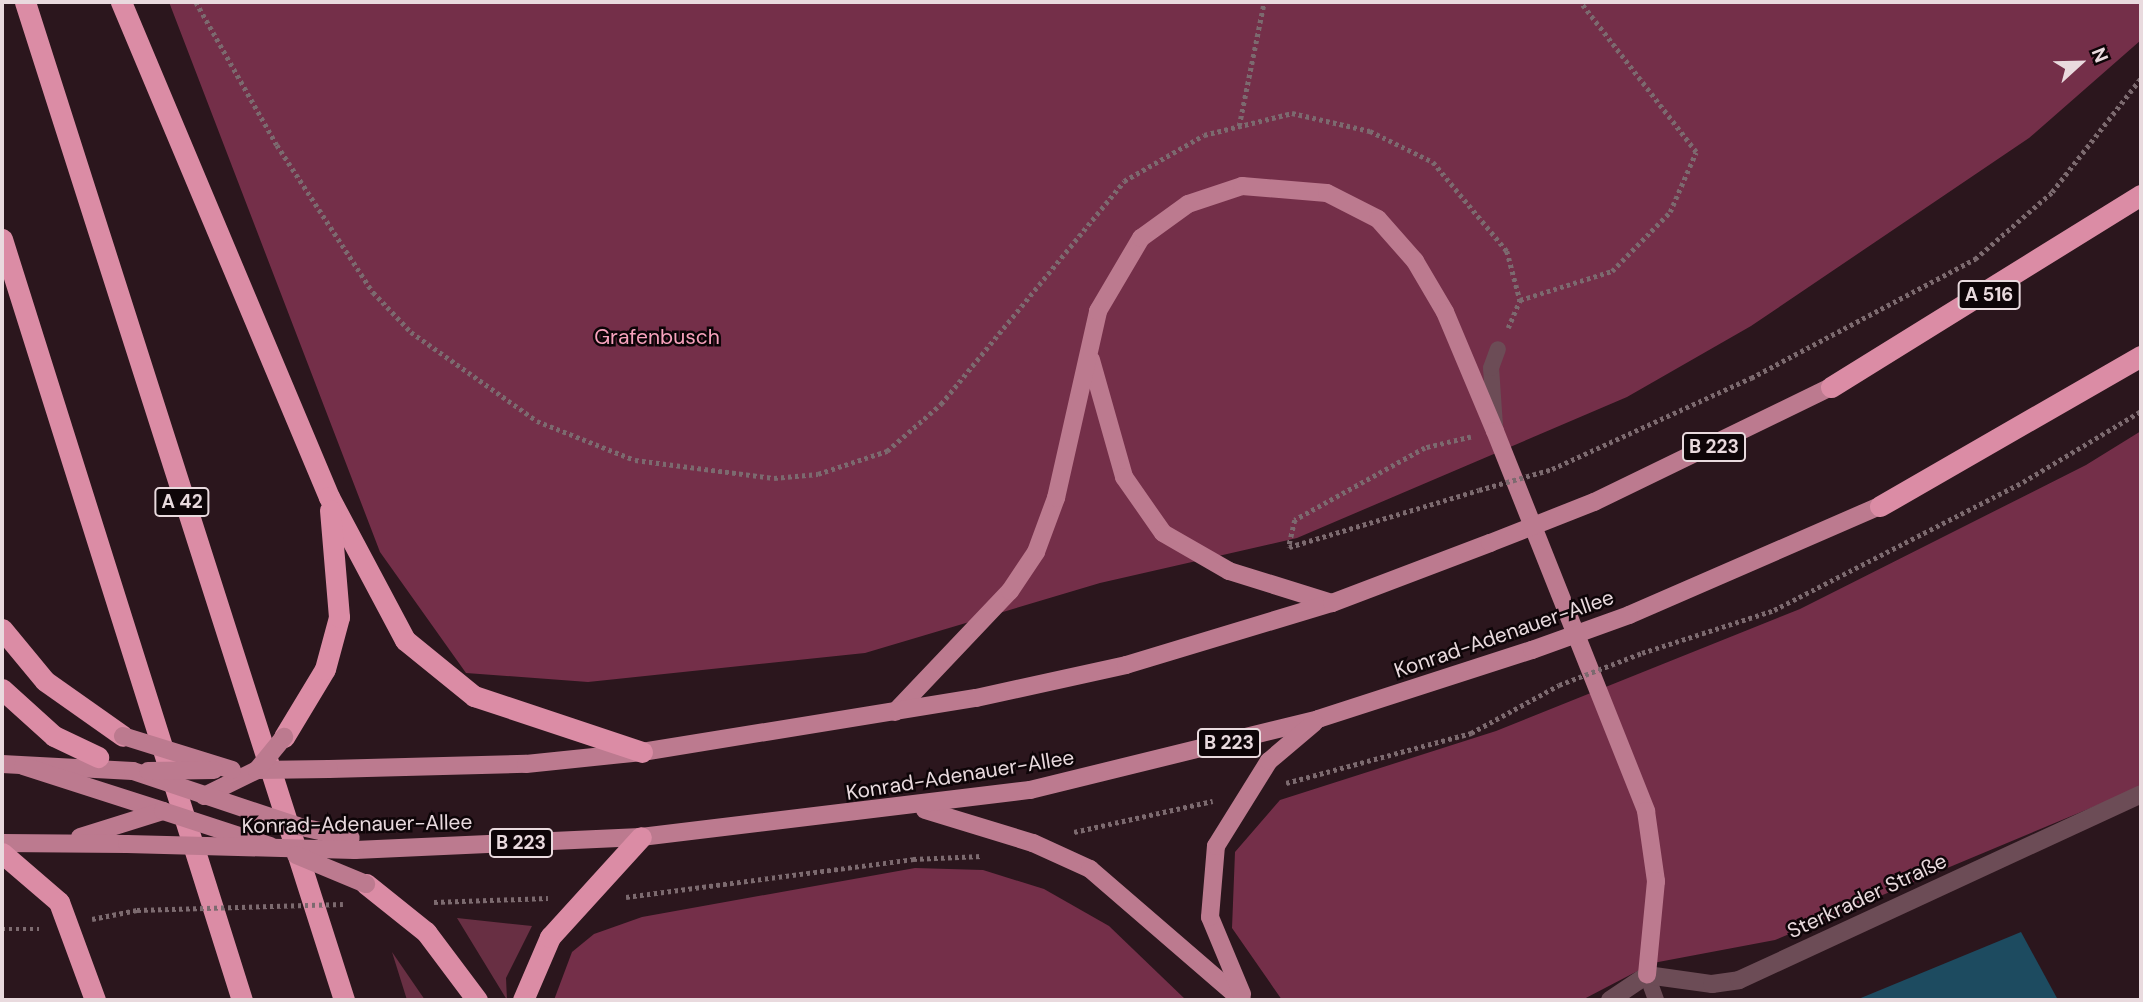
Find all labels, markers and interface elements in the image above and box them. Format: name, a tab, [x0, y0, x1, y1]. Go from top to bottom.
north arrow	[2045, 28, 2115, 98]
text: N	[2086, 44, 2114, 66]
road number: A 516	[1958, 280, 2021, 310]
park label: Grafenbusch	[594, 324, 720, 350]
road number: B 223	[1681, 432, 1747, 462]
road number: A 42	[154, 486, 210, 517]
street label: Konrad-Adenauer-Allee	[1391, 585, 1617, 683]
road number: B 223	[1196, 728, 1262, 758]
street label: Konrad-Adenauer-Allee	[844, 745, 1076, 805]
street label: Konrad-Adenauer-Allee	[241, 809, 473, 839]
road number: B 223	[488, 828, 554, 858]
street label: Sterkrader Straße	[1783, 848, 1951, 944]

